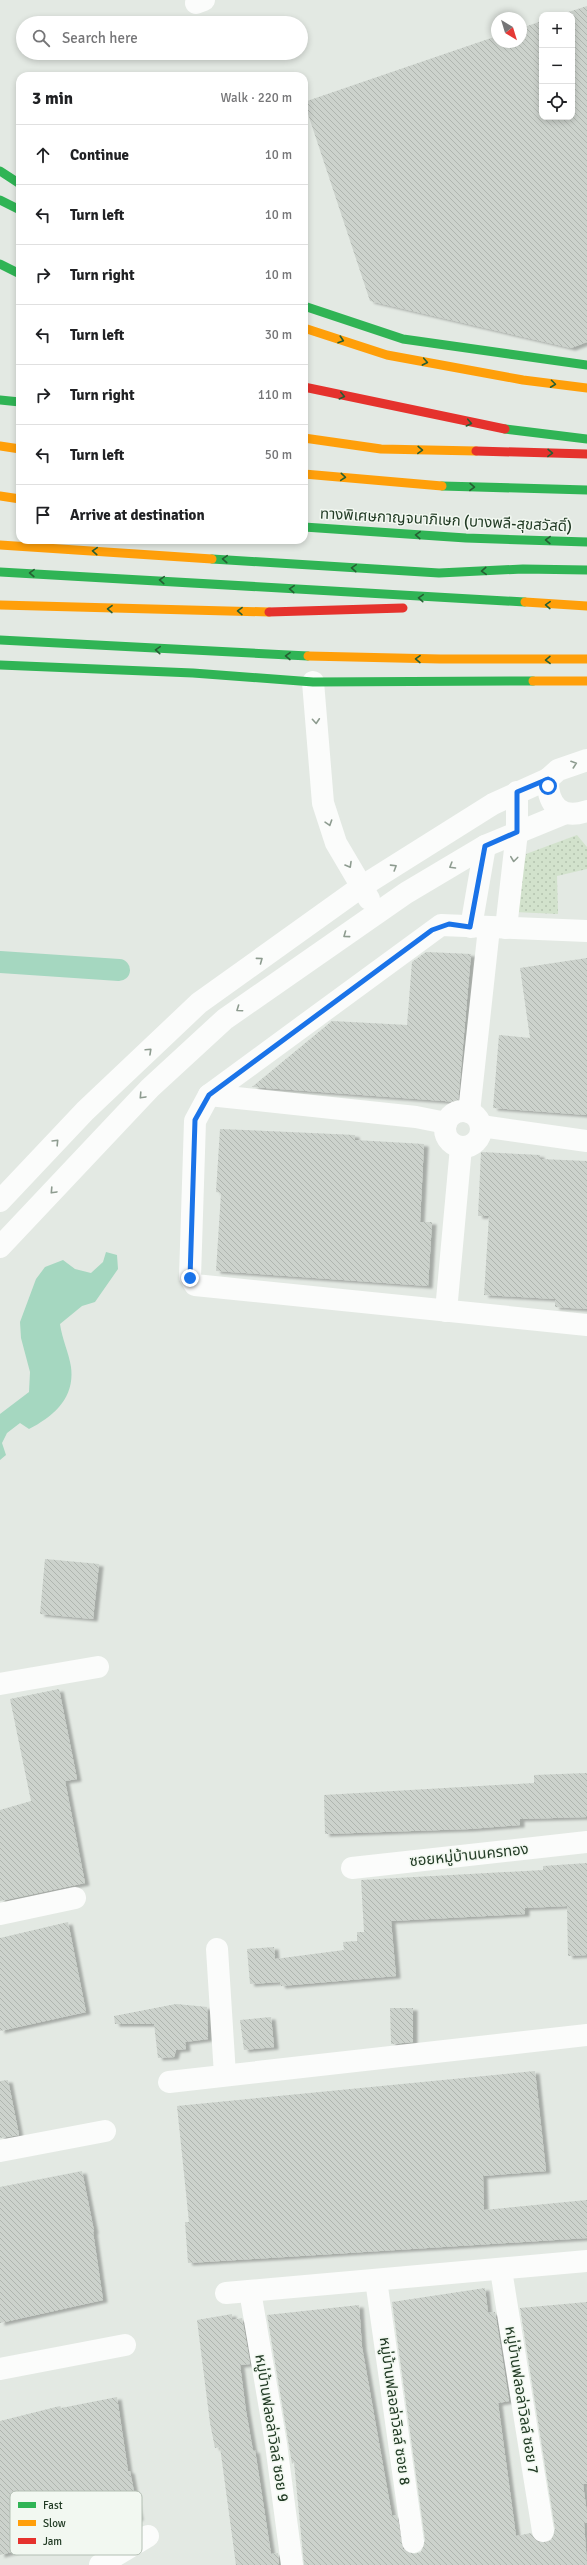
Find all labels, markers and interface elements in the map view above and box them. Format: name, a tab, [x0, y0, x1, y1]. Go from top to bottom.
north arrow	[491, 12, 527, 48]
map controls	[539, 12, 575, 120]
button: +	[539, 12, 575, 48]
search box	[16, 16, 308, 60]
icon: search	[30, 27, 52, 49]
text: Search here	[62, 29, 138, 47]
button: −	[539, 48, 575, 84]
button: locate	[539, 84, 575, 120]
text: 3 min	[32, 88, 73, 109]
text: Walk · 220 m	[221, 90, 292, 106]
icon: ahead	[32, 144, 54, 166]
text: Continue	[70, 146, 129, 164]
text: 10 m	[265, 147, 292, 163]
icon: left	[32, 204, 54, 226]
text: Turn left	[70, 206, 124, 224]
text: 10 m	[265, 207, 292, 223]
icon: right	[32, 264, 54, 286]
text: Turn right	[70, 266, 135, 284]
text: 10 m	[265, 267, 292, 283]
icon: left	[32, 324, 54, 346]
text: Turn left	[70, 326, 124, 344]
text: 30 m	[265, 327, 292, 343]
one-way arrow	[337, 335, 344, 344]
one-way arrow	[422, 357, 428, 366]
one-way arrow	[550, 379, 556, 388]
icon: right	[32, 384, 54, 406]
text: Turn right	[70, 386, 135, 404]
text: 110 m	[258, 387, 292, 403]
one-way arrow	[339, 391, 345, 399]
one-way arrow	[466, 418, 472, 427]
icon: left	[32, 444, 54, 466]
one-way arrow	[417, 445, 423, 454]
text: Turn left	[70, 446, 124, 464]
text: 50 m	[265, 447, 292, 463]
one-way arrow	[547, 449, 553, 457]
one-way arrow	[340, 473, 346, 482]
one-way arrow	[469, 483, 475, 491]
icon: arrive	[32, 504, 54, 526]
street label: ทางพิเศษกาญจนาภิเษก (บางพลี-สุขสวัสดิ์)	[320, 504, 572, 536]
text: Arrive at destination	[70, 506, 205, 524]
one-way arrow	[415, 530, 421, 539]
one-way arrow	[545, 536, 551, 545]
one-way arrow	[92, 547, 98, 556]
one-way arrow	[222, 555, 228, 564]
one-way arrow	[351, 563, 357, 572]
one-way arrow	[481, 566, 487, 575]
one-way arrow	[29, 569, 35, 578]
one-way arrow	[159, 576, 165, 585]
one-way arrow	[289, 584, 295, 593]
one-way arrow	[418, 593, 424, 602]
one-way arrow	[545, 600, 551, 609]
one-way arrow	[107, 605, 113, 613]
one-way arrow	[237, 607, 243, 615]
one-way arrow	[155, 646, 161, 654]
one-way arrow	[285, 652, 291, 660]
one-way arrow	[415, 654, 421, 663]
one-way arrow	[545, 656, 551, 664]
one-way arrow	[312, 718, 321, 724]
one-way arrow	[571, 760, 578, 769]
route start	[539, 777, 557, 795]
one-way arrow	[324, 820, 333, 827]
one-way arrow	[510, 856, 519, 862]
one-way arrow	[344, 861, 351, 868]
one-way arrow	[449, 862, 456, 869]
one-way arrow	[390, 864, 397, 871]
one-way arrow	[343, 930, 350, 937]
one-way arrow	[255, 958, 262, 965]
one-way arrow	[236, 1004, 243, 1012]
one-way arrow	[144, 1049, 152, 1056]
one-way arrow	[139, 1091, 147, 1099]
one-way arrow	[51, 1139, 58, 1147]
one-way arrow	[50, 1186, 58, 1194]
route end	[181, 1269, 199, 1287]
street label: ซอยหมู่บ้านนครทอง	[409, 1840, 529, 1870]
street label: หมู่บ้านฟลอล่าวิลล์ ซอย 7	[501, 2325, 543, 2475]
street label: หมู่บ้านฟลอล่าวิลล์ ซอย 8	[376, 2336, 414, 2486]
street label: หมู่บ้านฟลอล่าวิลล์ ซอย 9	[251, 2353, 293, 2503]
legend	[10, 2491, 142, 2555]
text: Fast	[43, 2499, 63, 2512]
text: Slow	[43, 2517, 66, 2530]
text: Jam	[43, 2535, 62, 2548]

